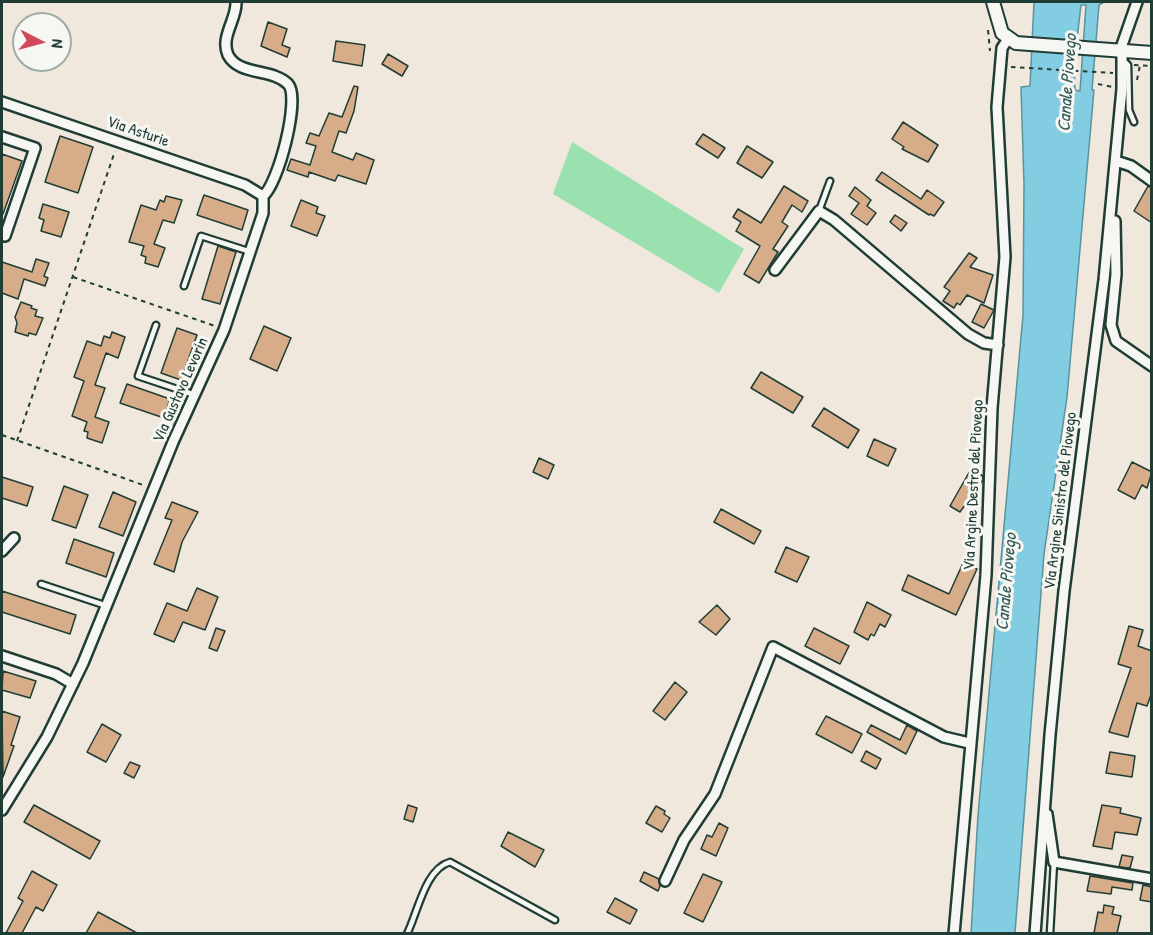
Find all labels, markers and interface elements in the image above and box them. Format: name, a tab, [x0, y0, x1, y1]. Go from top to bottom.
north arrow	[12, 12, 72, 72]
water label: Canale Piovego	[1054, 33, 1082, 133]
text: N	[47, 38, 69, 49]
street label: Via Asturie	[104, 112, 172, 152]
street label: Via Gustavo Levorin	[149, 334, 213, 446]
street label: Via Argine Destro del Piovego	[960, 399, 988, 571]
street label: Via Argine Sinistro del Piovego	[1041, 411, 1081, 591]
water label: Canale Piovego	[992, 532, 1022, 632]

